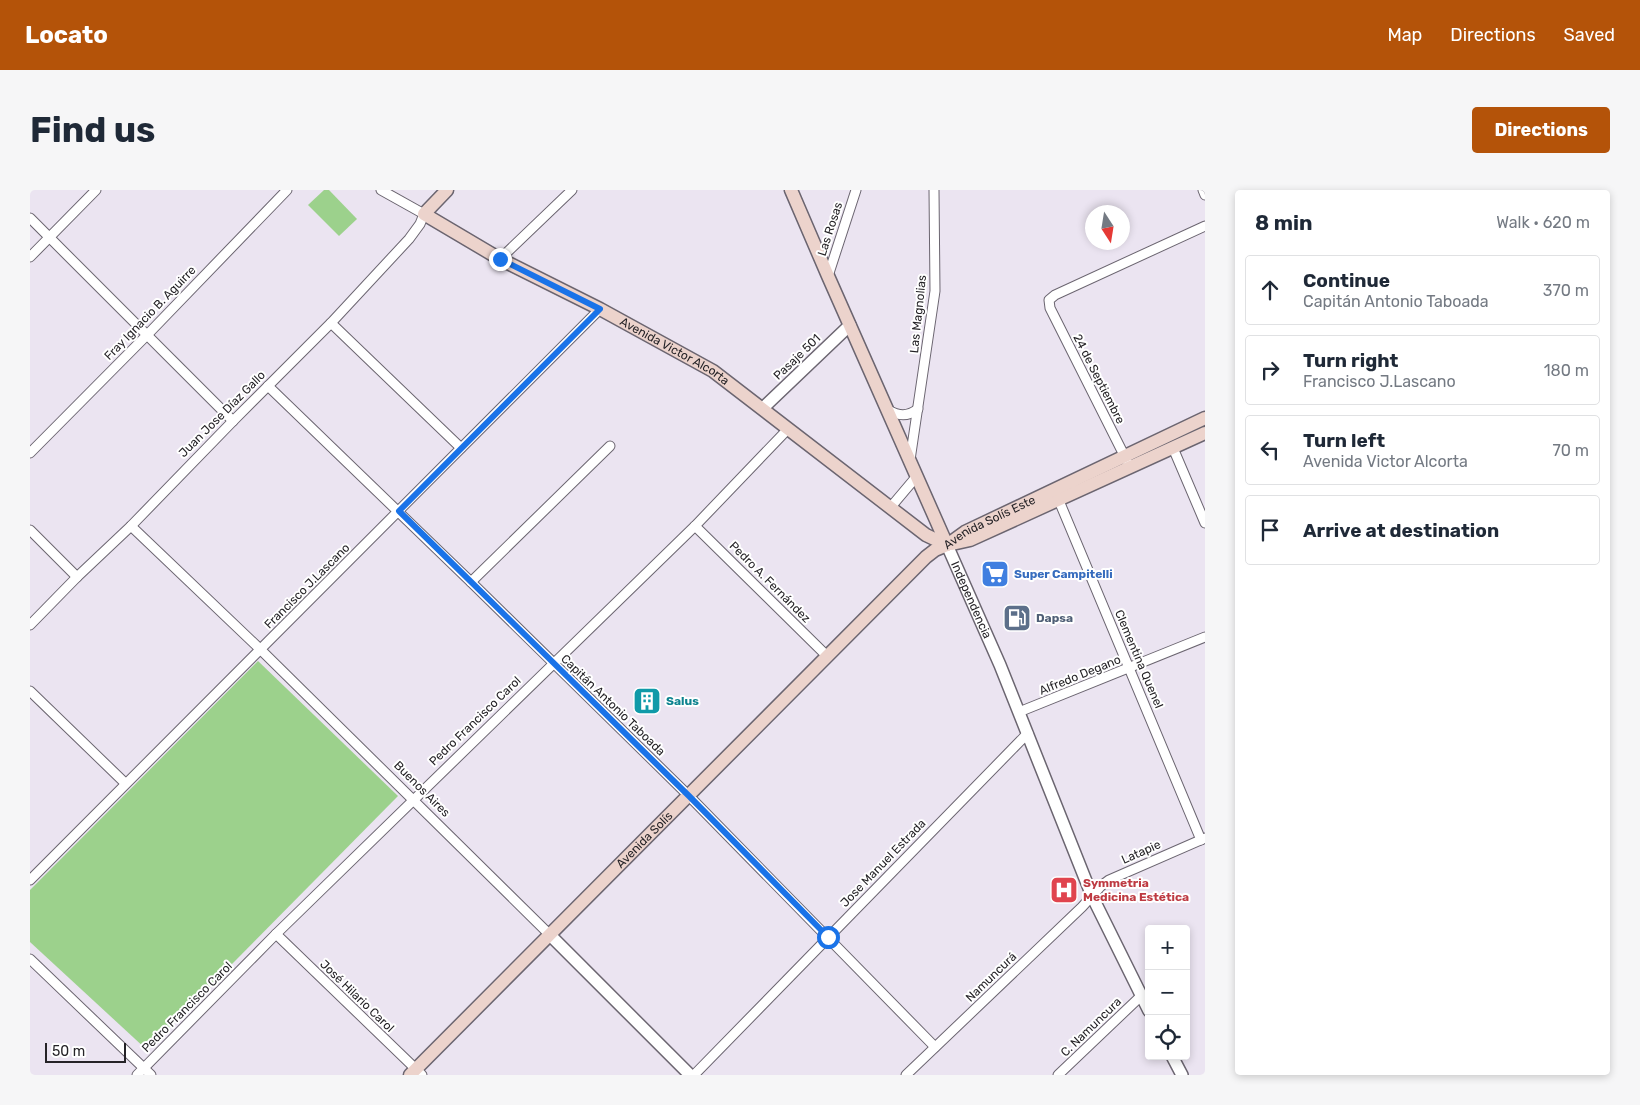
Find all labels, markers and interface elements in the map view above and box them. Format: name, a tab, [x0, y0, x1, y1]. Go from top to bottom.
text: Locato	[25, 21, 108, 49]
text: Map	[1387, 24, 1422, 46]
text: Directions	[1450, 24, 1536, 46]
text: Saved	[1564, 24, 1615, 46]
button: Directions	[1472, 107, 1610, 153]
text: Find us	[30, 109, 155, 151]
street label: Las Rosas	[815, 200, 845, 258]
north arrow	[1085, 205, 1130, 250]
text: 8 min	[1255, 210, 1312, 235]
text: Walk · 620 m	[1496, 213, 1590, 232]
route end	[489, 248, 512, 271]
street label: Fray Ignacio B. Aguirre	[101, 263, 199, 363]
text: Continue	[1303, 269, 1390, 292]
street label: Las Magnolias	[907, 274, 929, 354]
icon: ahead	[1256, 276, 1284, 304]
text: 370 m	[1543, 281, 1589, 300]
text: Capitán Antonio Taboada	[1303, 292, 1489, 311]
street label: Avenida Victor Alcorta	[617, 314, 732, 388]
street label: Pasaje 501	[771, 331, 823, 383]
street label: 24 de Septiembre	[1070, 332, 1128, 426]
text: Turn right	[1303, 349, 1398, 372]
icon: right	[1256, 356, 1284, 384]
text: 180 m	[1544, 361, 1589, 380]
street label: Juan Jose Díaz Gallo	[176, 368, 268, 460]
text: Francisco J.Lascano	[1303, 372, 1456, 391]
text: Turn left	[1303, 429, 1385, 452]
icon: left	[1256, 436, 1284, 464]
text: 70 m	[1552, 441, 1589, 460]
text: Avenida Victor Alcorta	[1303, 452, 1468, 471]
street label: Avenida Solís Este	[941, 492, 1038, 552]
icon: arrive	[1256, 516, 1284, 544]
text: Arrive at destination	[1303, 519, 1499, 542]
street label: Pedro A. Fernández	[727, 539, 813, 625]
street label: Francisco J.Lascano	[262, 540, 353, 631]
street label: Independencia	[948, 559, 994, 641]
supermarket icon: Super Campitelli	[980, 559, 1010, 589]
place label: Super Campitelli	[1014, 567, 1113, 581]
fuel station icon: Dapsa	[1002, 603, 1032, 633]
street label: Clementina Quenel	[1112, 608, 1166, 710]
place label: Dapsa	[1036, 611, 1073, 625]
street label: Capitán Antonio Taboada	[558, 652, 668, 758]
street label: Alfredo Degano	[1037, 652, 1123, 698]
street label: Pedro Francisco Carol	[426, 674, 524, 768]
building icon: Salus	[632, 686, 662, 716]
place label: Salus	[666, 694, 699, 708]
street label: Buenos Aires	[391, 758, 453, 820]
street label: Avenida Solís	[613, 809, 675, 871]
street label: Jose Manuel Estrada	[838, 816, 928, 910]
street label: Latapie	[1119, 837, 1163, 867]
hospital icon: Symmetria Medicina Estética	[1049, 875, 1079, 905]
place label: Symmetria Medicina Estética	[1083, 876, 1189, 904]
map controls	[1145, 925, 1190, 1060]
button: +	[1145, 925, 1190, 970]
route start	[817, 926, 840, 949]
street label: Namuncurá	[963, 949, 1019, 1005]
street label: José Hilario Carol	[317, 957, 397, 1035]
street label: Pedro Francisco Carol	[139, 959, 235, 1055]
button: −	[1145, 970, 1190, 1015]
street label: C. Namuncura	[1058, 995, 1124, 1059]
button: locate	[1145, 1015, 1190, 1060]
scale bar	[45, 1040, 126, 1063]
text: 50 m	[52, 1043, 85, 1060]

